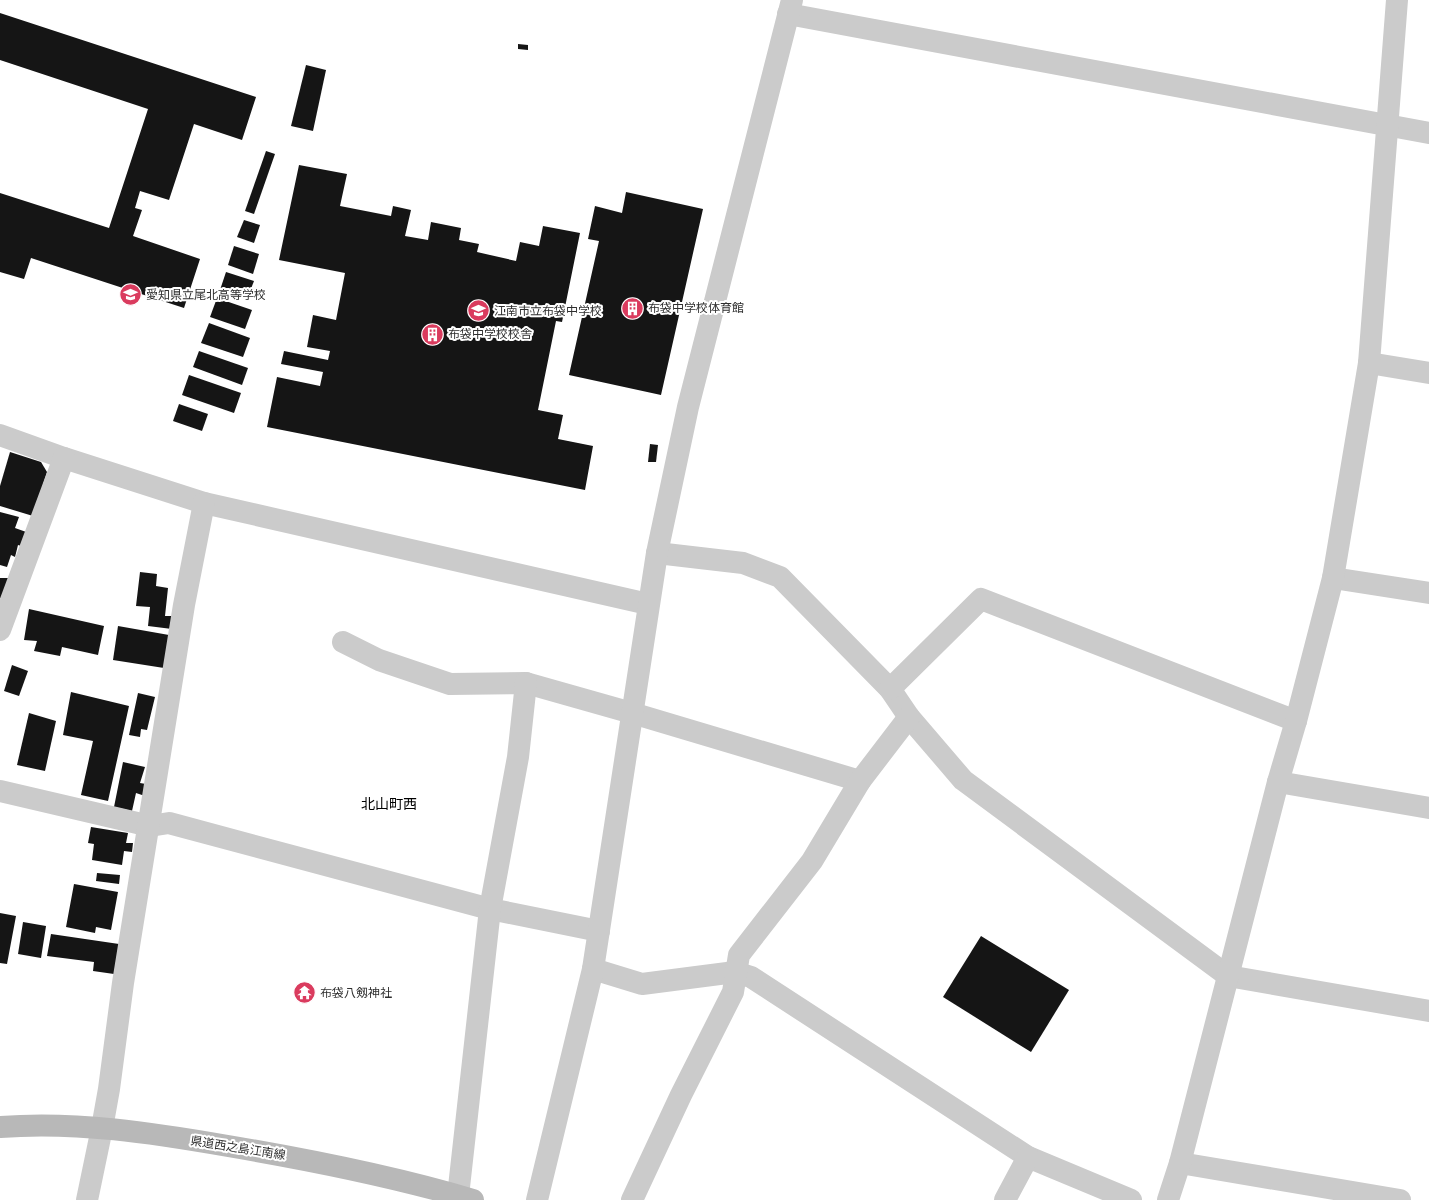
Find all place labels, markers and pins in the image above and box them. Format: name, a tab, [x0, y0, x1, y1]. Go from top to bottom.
school or university icon: 愛知県立尾北高等学校	[117, 282, 143, 308]
place label: 愛知県立尾北高等学校	[146, 288, 266, 303]
building icon: 布袋中学校体育館	[619, 295, 645, 321]
school or university icon: 江南市立布袋中学校	[465, 298, 491, 324]
place label: 布袋中学校体育館	[648, 301, 744, 316]
place label: 江南市立布袋中学校	[494, 304, 602, 319]
building icon: 布袋中学校校舎	[419, 321, 445, 347]
place label: 布袋中学校校舎	[448, 327, 532, 342]
temple icon: 布袋八剱神社	[291, 980, 317, 1006]
place label: 布袋八剱神社	[320, 986, 392, 1001]

